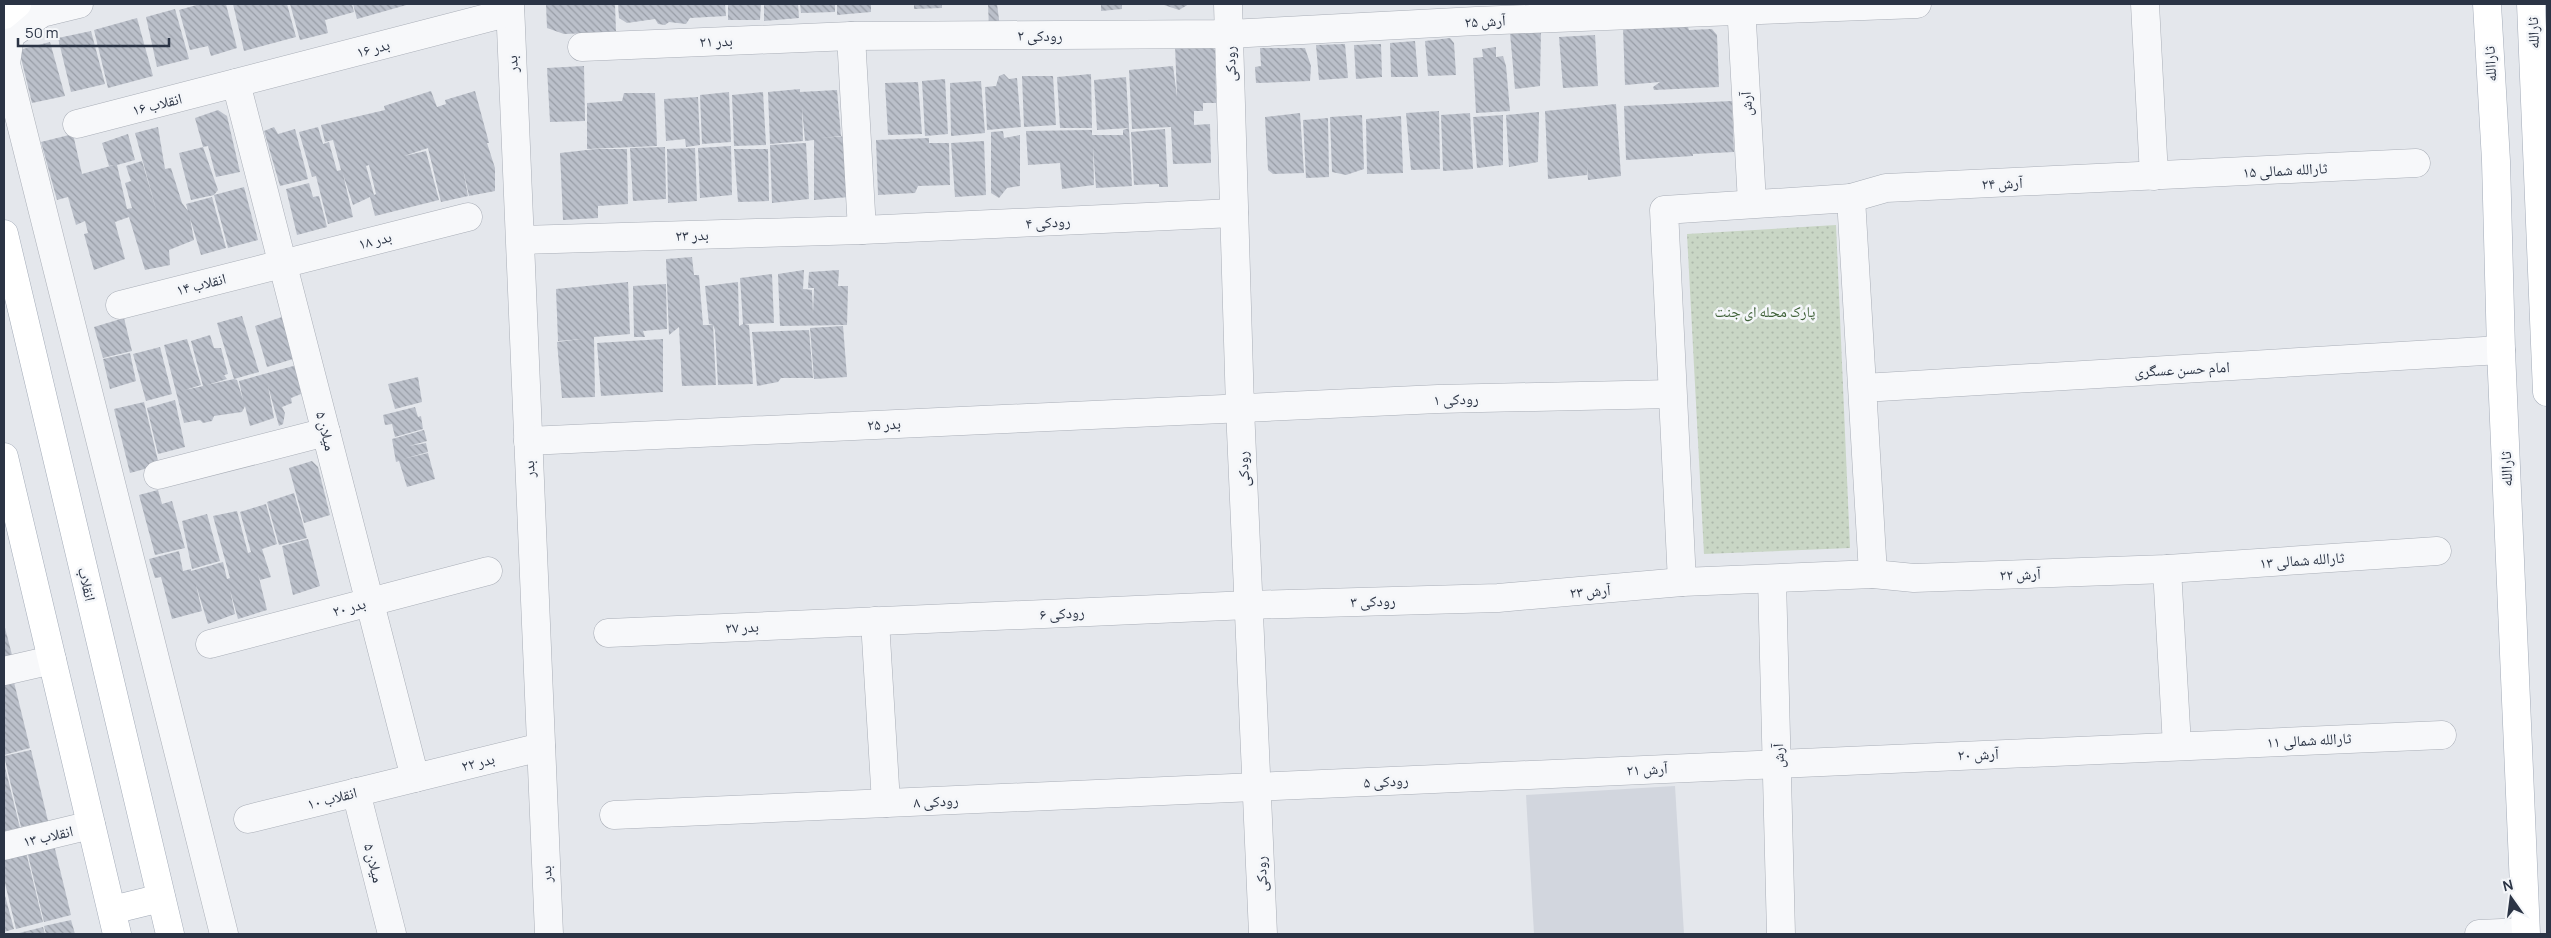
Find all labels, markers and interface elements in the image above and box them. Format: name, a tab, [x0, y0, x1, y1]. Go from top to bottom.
street label: آرش ۲۵	[1464, 9, 1507, 33]
scale bar	[18, 15, 169, 47]
street label: ثارالله	[2522, 17, 2544, 49]
text: 50 m	[25, 22, 59, 43]
street label: رودکی ۲	[1017, 25, 1063, 46]
street label: بدر ۲۱	[699, 30, 733, 52]
street label: بدر ۱۶	[354, 34, 392, 62]
street label: رودکی	[1219, 46, 1241, 82]
street label: ثاراالله	[2479, 46, 2501, 82]
street label: بدر	[501, 55, 523, 74]
street label: انقلاب ۱۶	[130, 88, 184, 120]
street label: آرش	[1735, 90, 1757, 117]
street label: ثارالله شمالی ۱۵	[2242, 157, 2328, 183]
street label: آرش ۲۴	[1981, 172, 2024, 194]
street label: رودکی ۴	[1025, 210, 1071, 234]
street label: بدر ۲۳	[675, 224, 709, 246]
street label: بدر ۱‍۸	[356, 226, 394, 254]
street label: انقلاب ۱۴	[174, 268, 228, 300]
park label: پارک محله ای جنت	[1715, 301, 1815, 322]
street label: امام حسن عسگری	[2134, 356, 2230, 382]
street label: رودکی ۱	[1433, 388, 1479, 410]
street label: میلان ۵	[311, 409, 341, 453]
street label: بدر ۲۵	[867, 413, 901, 435]
street label: رودکی	[1232, 450, 1254, 487]
street label: ثاراالله	[2495, 451, 2517, 487]
street label: بدر	[518, 460, 540, 479]
street label: ثارالله شمالی ۱۳	[2259, 547, 2345, 573]
street label: آرش ۲۲	[1999, 563, 2042, 585]
street label: انقلاب	[73, 565, 101, 603]
street label: آرش ۲۳	[1569, 579, 1612, 603]
street label: رودکی ۳	[1350, 590, 1396, 612]
street label: بدر ۲۰	[330, 593, 368, 621]
street label: رودکی ۶	[1039, 601, 1085, 625]
street label: بدر ۲۷	[725, 616, 759, 638]
street label: ثارالله شمالی ۱۱	[2266, 727, 2352, 753]
street label: آرش	[1767, 742, 1789, 769]
street label: آرش ۲۰	[1957, 743, 2000, 765]
street label: بدر ۲۲	[459, 748, 497, 776]
street label: آرش ۲۱	[1626, 757, 1669, 781]
street label: رودکی ۵	[1363, 769, 1409, 793]
street label: انقلاب ۱۰	[305, 782, 359, 814]
street label: رودکی ۸	[913, 789, 959, 813]
street label: انقلاب ۱۳	[21, 820, 75, 852]
street label: میلان ۵	[359, 841, 389, 885]
street label: رودکی	[1250, 856, 1272, 892]
street label: بدر	[535, 865, 557, 884]
north arrow	[2486, 873, 2536, 923]
text: N	[2501, 874, 2515, 895]

